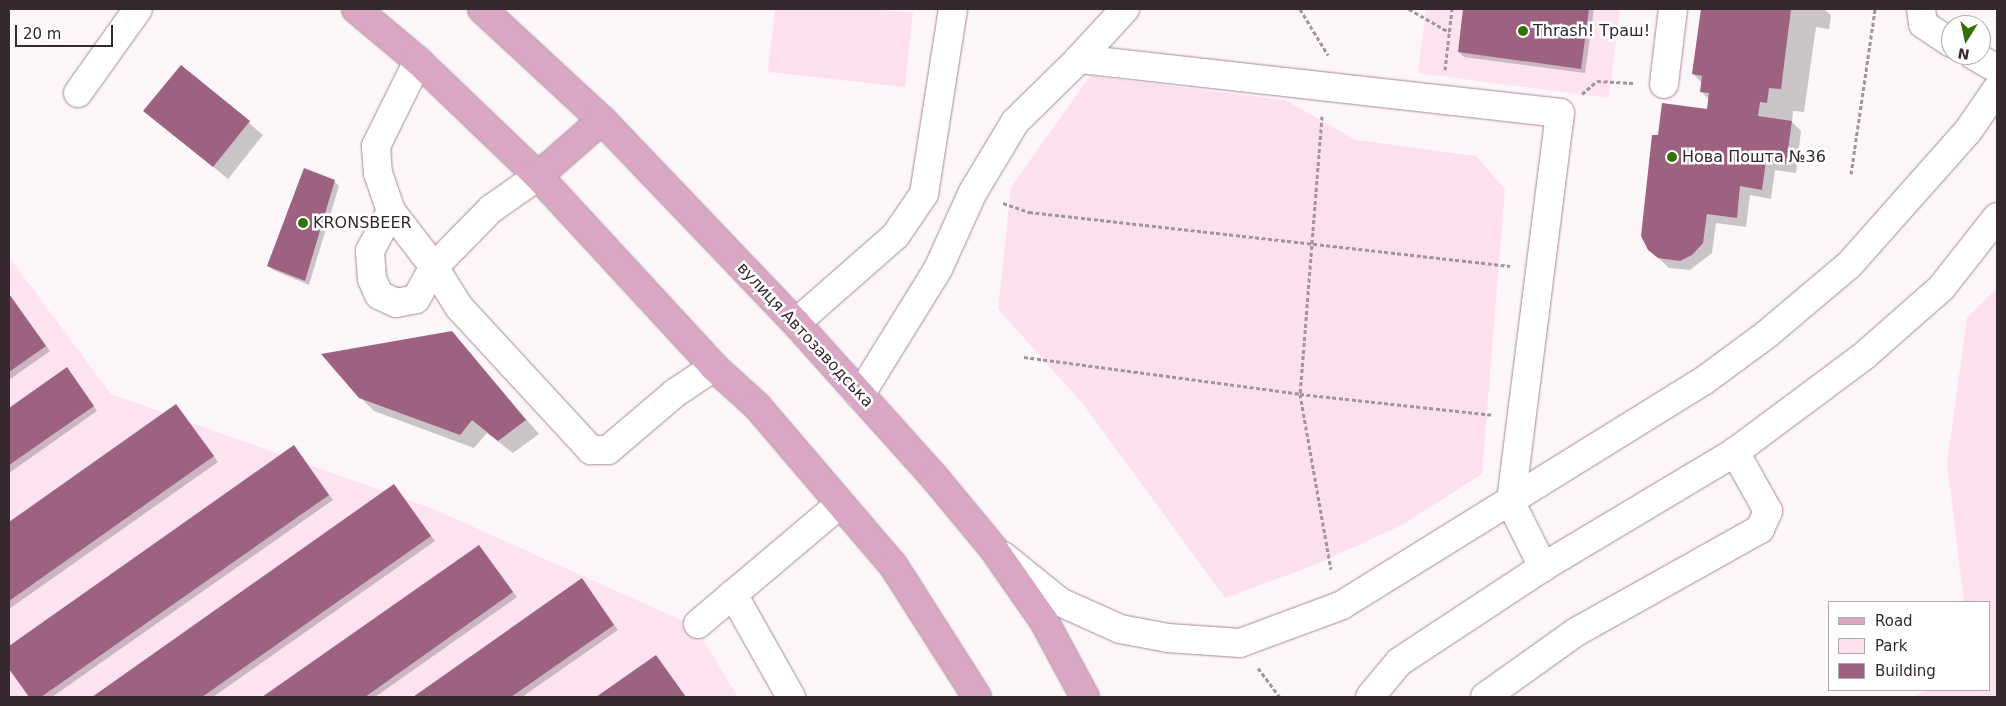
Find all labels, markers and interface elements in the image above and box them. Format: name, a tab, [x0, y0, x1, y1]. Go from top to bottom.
scale bar	[18, 15, 115, 47]
north arrow	[1941, 15, 1991, 65]
place label: Thrash! Траш!	[1533, 21, 1650, 41]
text: 20 m	[23, 25, 61, 43]
marker: Thrash! Траш!	[1517, 25, 1529, 37]
text: N	[1956, 45, 1971, 63]
place label: Нова Пошта №36	[1682, 147, 1826, 167]
marker: Нова Пошта №36	[1666, 151, 1678, 163]
place label: KRONSBEER	[313, 213, 412, 233]
marker: KRONSBEER	[297, 217, 309, 229]
street label: вулиця Автозаводська	[733, 259, 877, 411]
legend	[1828, 601, 1991, 691]
text: Road	[1875, 612, 1913, 630]
text: Park	[1875, 637, 1907, 655]
text: Building	[1875, 662, 1936, 680]

